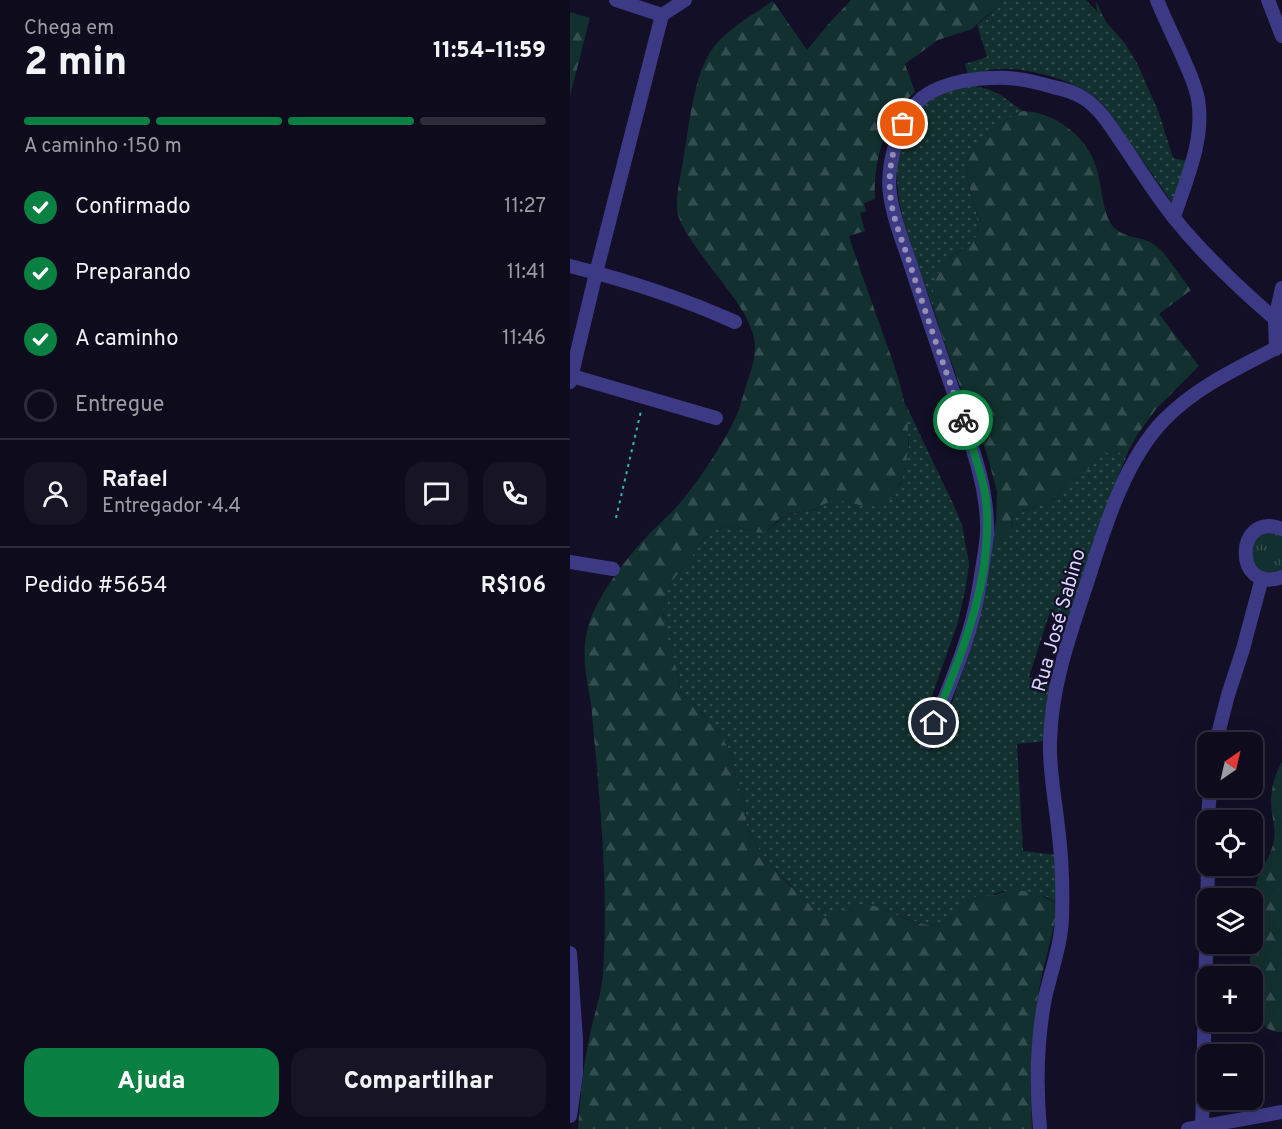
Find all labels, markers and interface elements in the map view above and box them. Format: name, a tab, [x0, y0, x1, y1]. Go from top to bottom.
text: Chega em	[24, 16, 114, 42]
text: 11:54–11:59	[433, 38, 546, 65]
text: 2 min	[24, 40, 127, 89]
pin	[877, 98, 928, 149]
icon: bag	[886, 107, 919, 140]
text: A caminho · 150 m	[24, 134, 182, 160]
icon: check	[24, 191, 57, 224]
text: Confirmado	[75, 194, 191, 221]
text: 11:27	[504, 194, 546, 220]
icon: check	[24, 257, 57, 290]
text: Preparando	[75, 260, 191, 287]
text: 11:41	[507, 260, 546, 286]
icon: check	[24, 323, 57, 356]
text: A caminho	[75, 326, 178, 353]
text: 11:46	[502, 326, 546, 352]
courier	[933, 390, 993, 450]
text: Entregue	[75, 392, 164, 419]
icon: bike	[947, 404, 980, 437]
button: person	[24, 462, 87, 525]
button: chat	[405, 462, 468, 525]
button: phone	[483, 462, 546, 525]
text: Rafael	[102, 467, 168, 494]
text: Entregador · 4.4	[102, 494, 241, 520]
street label: Rua José Sabino	[1027, 546, 1093, 695]
text: Pedido #5654	[24, 573, 168, 600]
text: R$106	[481, 573, 546, 600]
pin	[908, 697, 959, 748]
icon: home	[917, 706, 950, 739]
north arrow	[1197, 732, 1263, 798]
map controls	[1197, 732, 1263, 1110]
button: locate	[1197, 810, 1263, 876]
button: layers	[1197, 888, 1263, 954]
button: +	[1197, 966, 1263, 1032]
button: −	[1197, 1044, 1263, 1110]
button: Ajuda	[24, 1048, 279, 1117]
button: Compartilhar	[291, 1048, 546, 1117]

